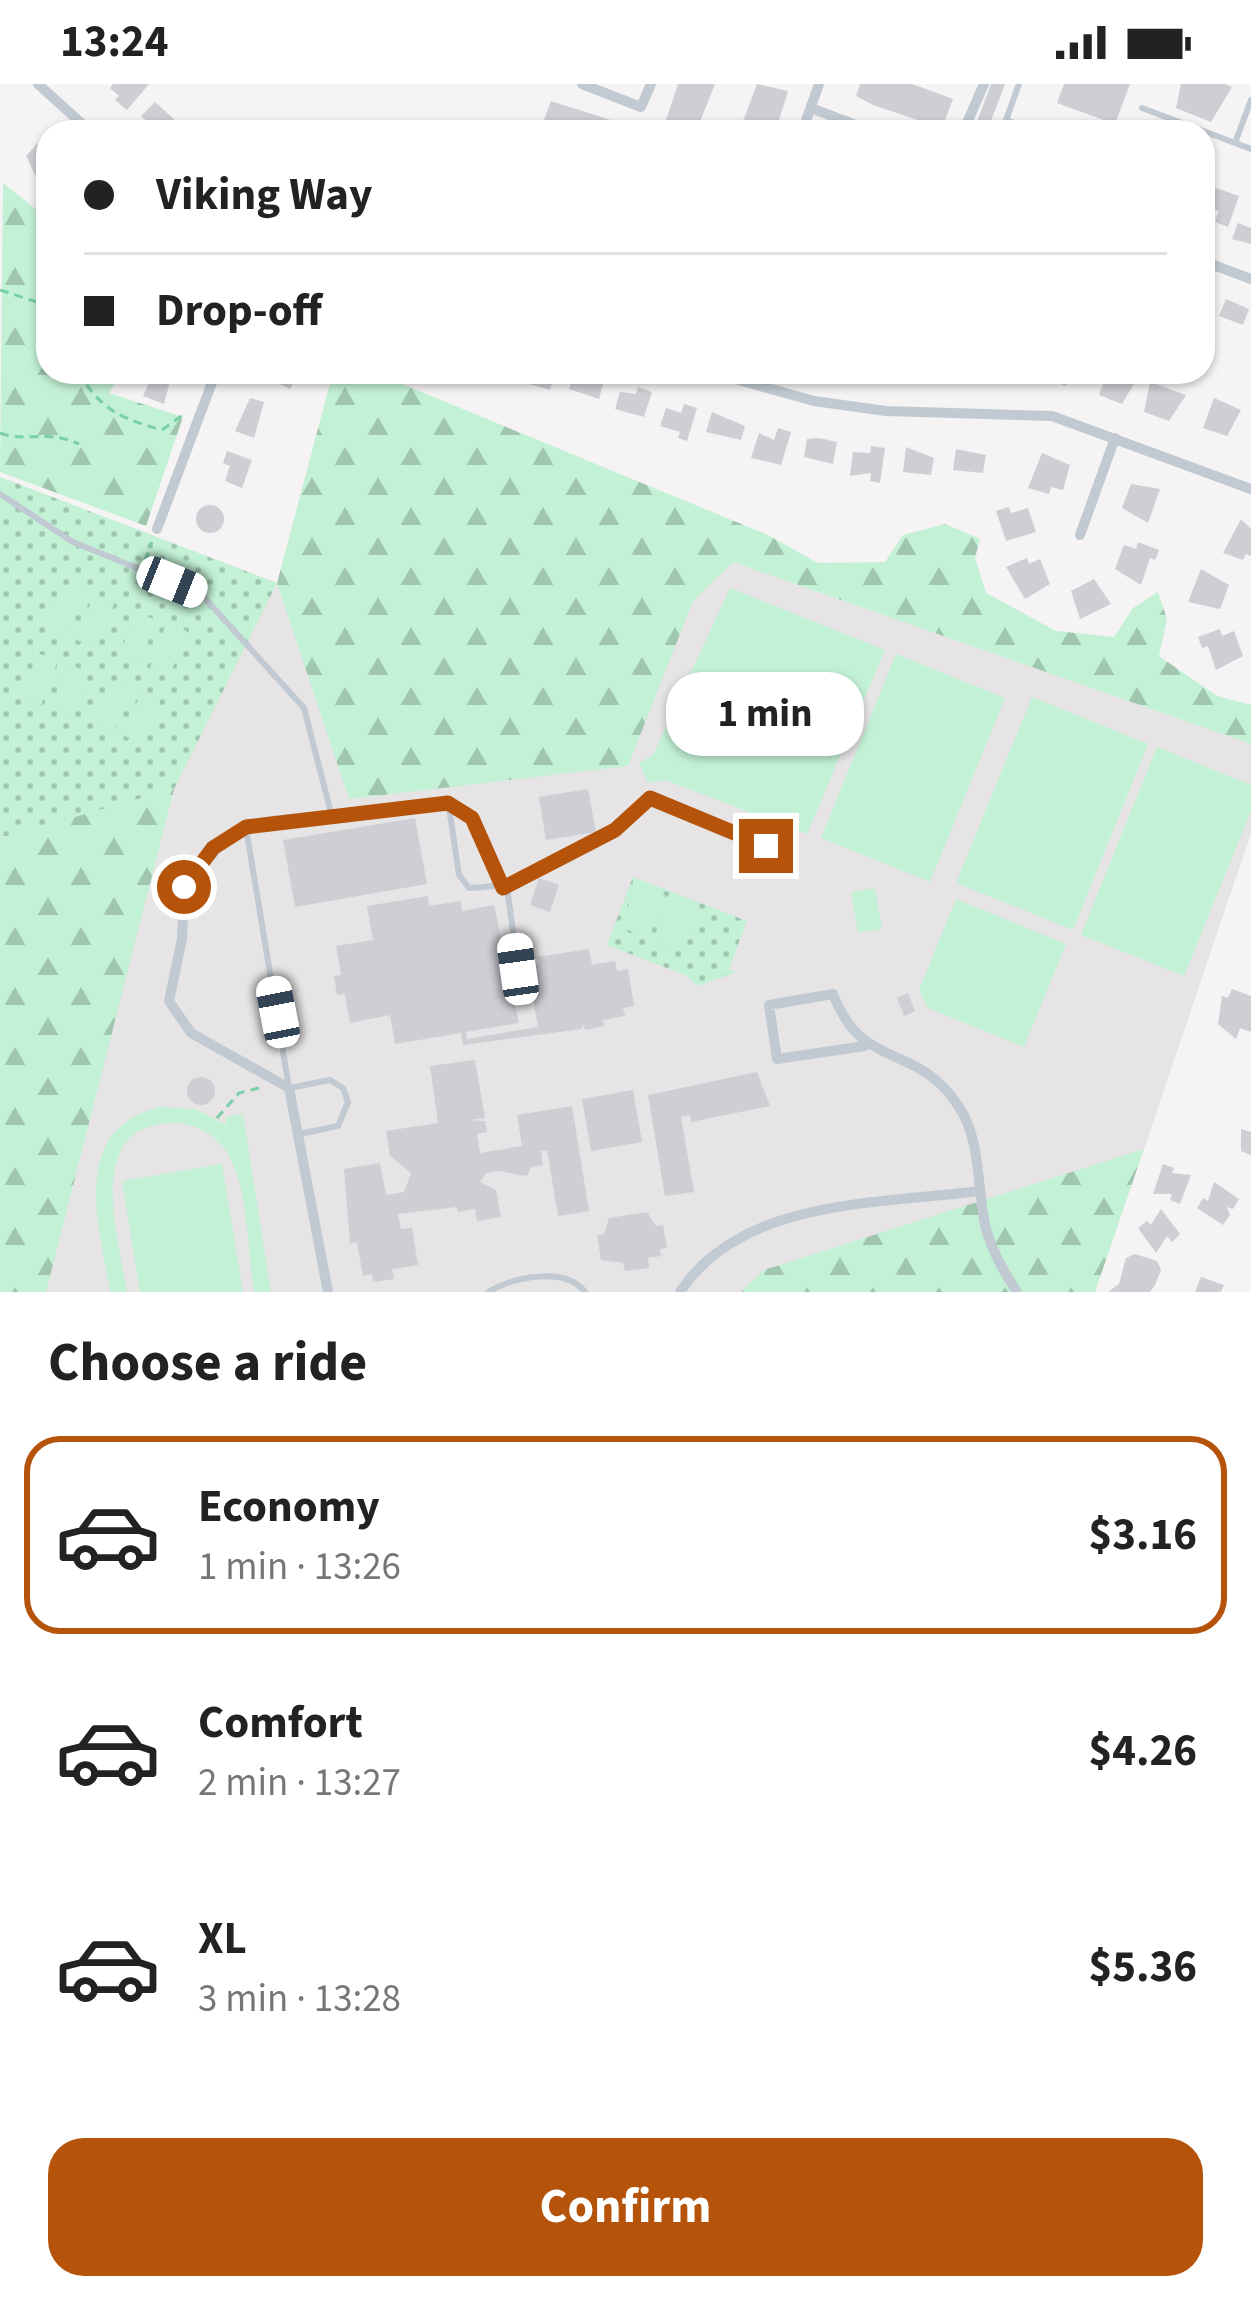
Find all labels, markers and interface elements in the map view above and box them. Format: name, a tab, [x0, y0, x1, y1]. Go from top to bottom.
text: 13:24	[60, 10, 169, 74]
text: Viking Way	[156, 163, 373, 227]
text: Drop-off	[156, 279, 322, 343]
car	[132, 552, 212, 612]
callout: 1 min	[667, 672, 865, 756]
text: 1 min	[718, 686, 812, 742]
route end	[739, 819, 793, 873]
route start	[157, 860, 211, 914]
car	[495, 931, 541, 1007]
car	[253, 973, 303, 1051]
text: Choose a ride	[48, 1325, 367, 1402]
text: Economy	[198, 1475, 380, 1539]
icon: car	[54, 1481, 162, 1589]
text: $3.16	[1088, 1503, 1197, 1567]
text: 1 min · 13:26	[198, 1539, 401, 1595]
text: Comfort	[198, 1691, 363, 1755]
icon: car	[54, 1697, 162, 1805]
text: $4.26	[1088, 1719, 1197, 1783]
text: 2 min · 13:27	[198, 1755, 401, 1811]
text: XL	[198, 1907, 247, 1971]
icon: car	[54, 1913, 162, 2021]
text: $5.36	[1088, 1935, 1197, 1999]
text: 3 min · 13:28	[198, 1971, 401, 2027]
button: Confirm	[48, 2138, 1203, 2276]

